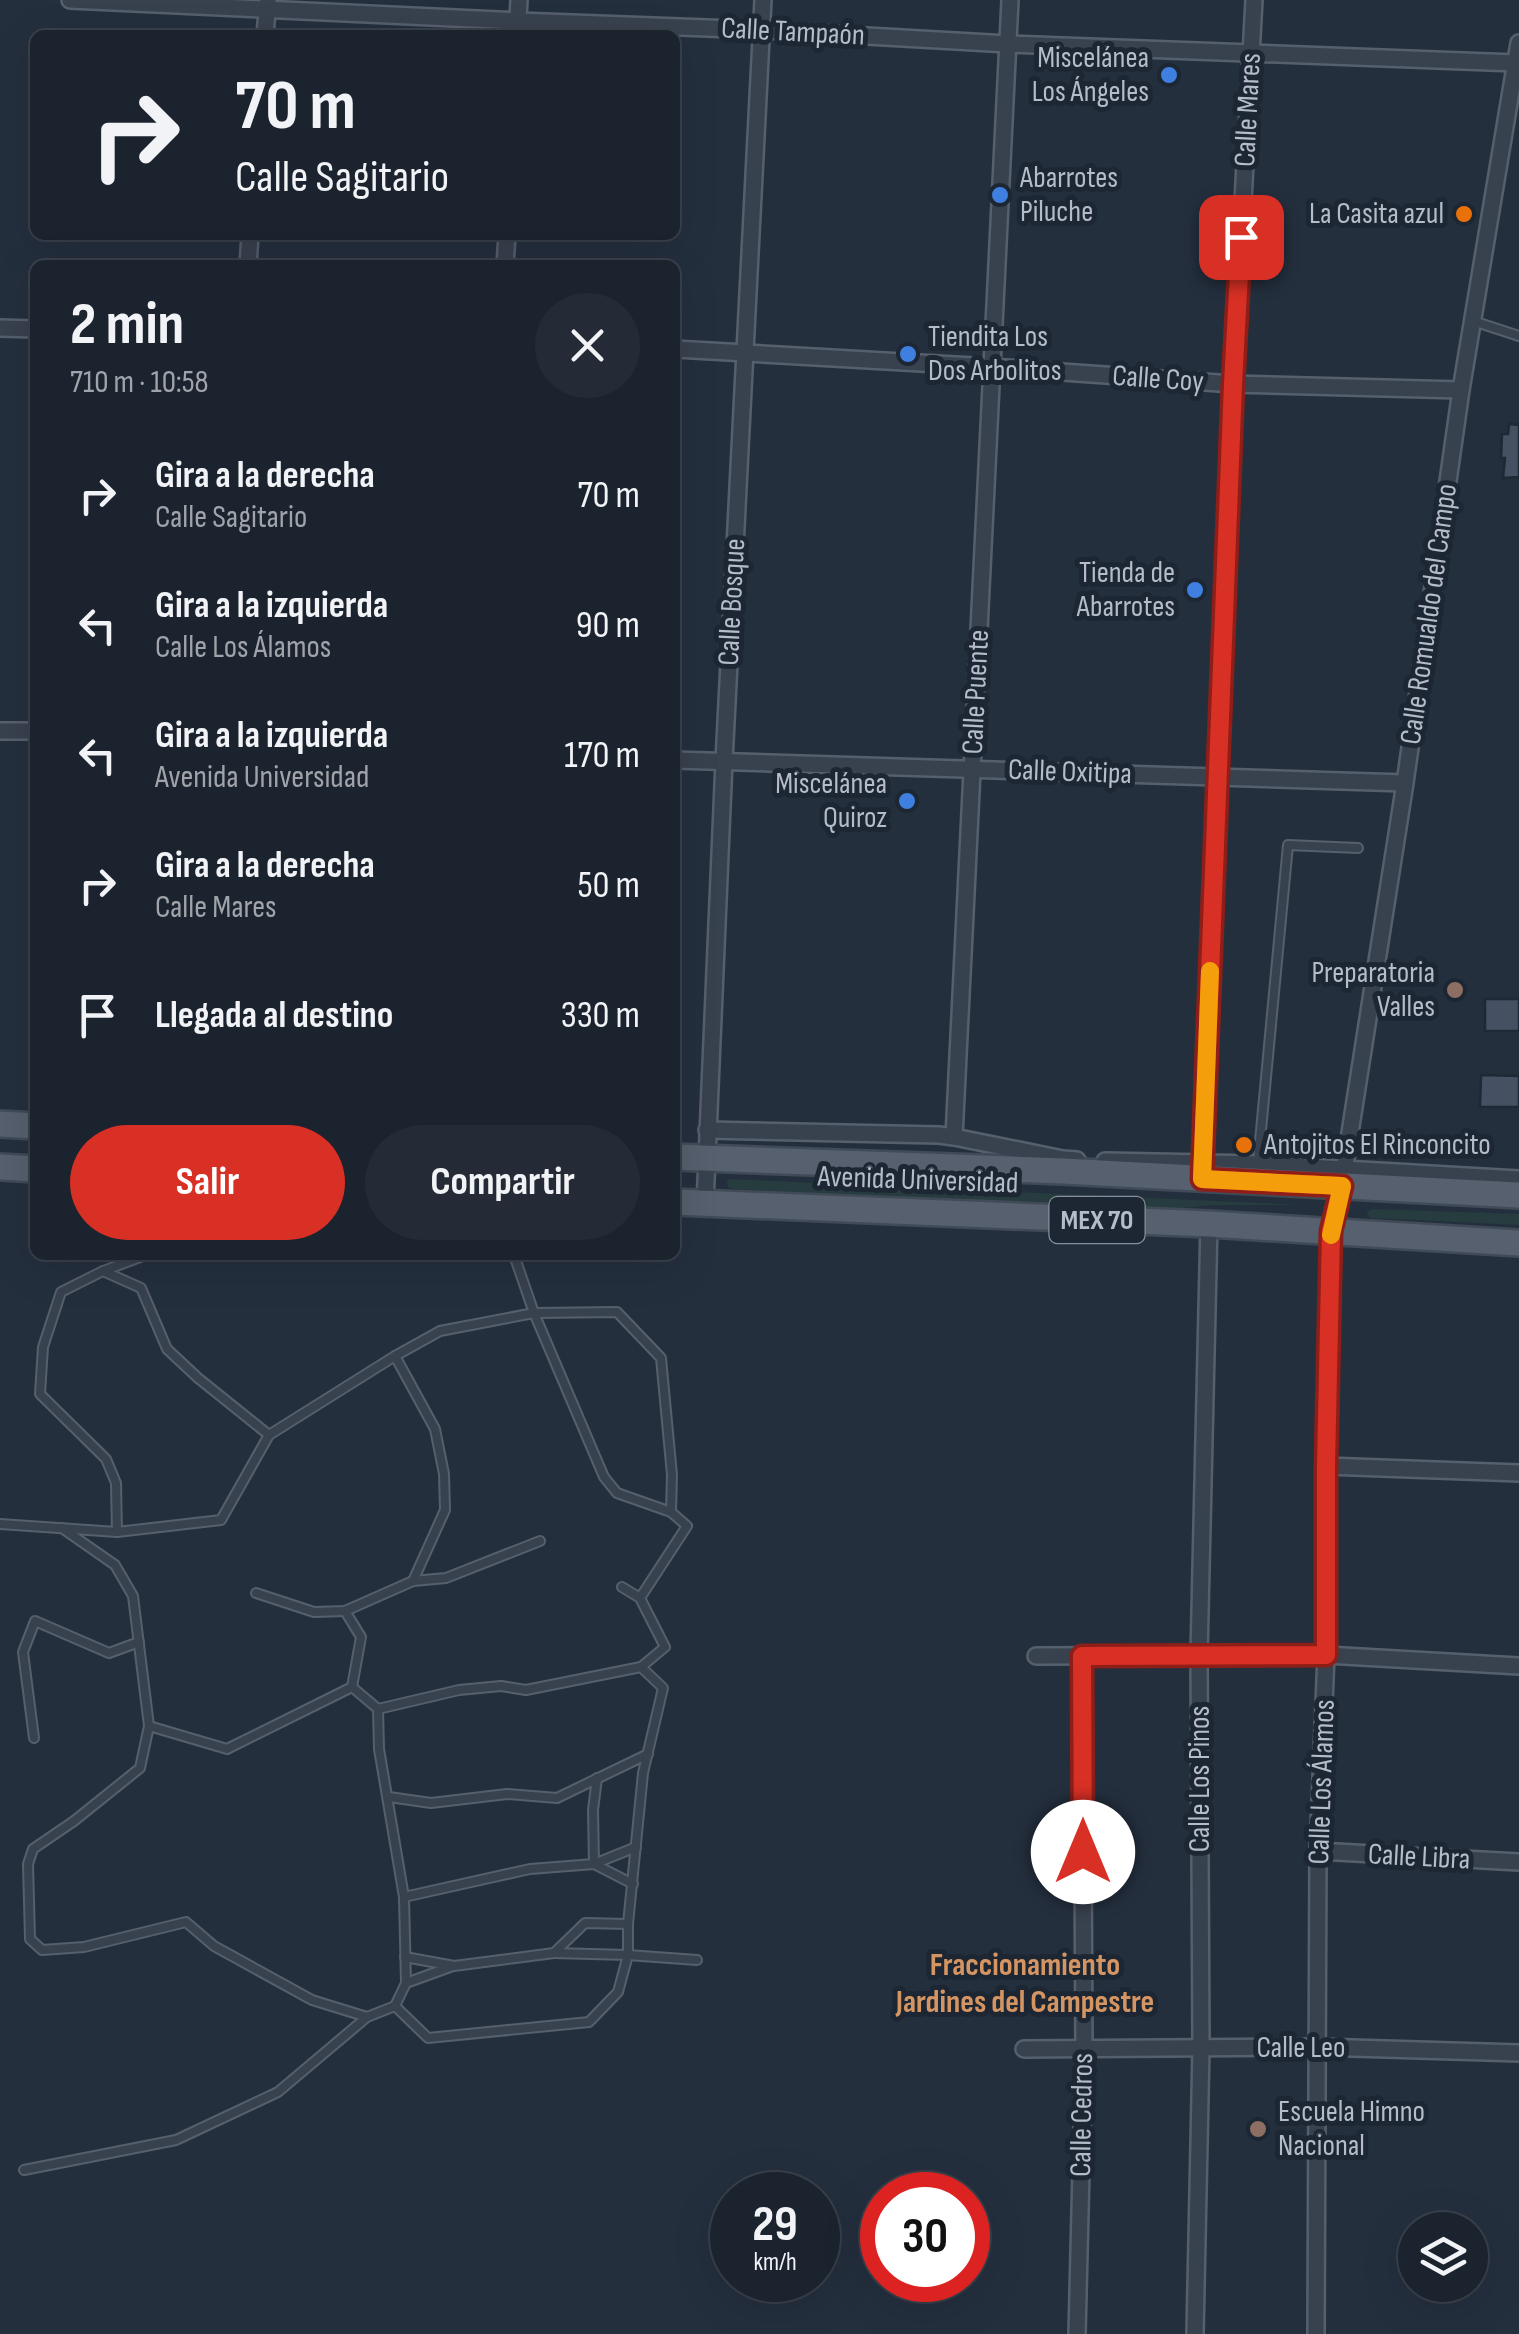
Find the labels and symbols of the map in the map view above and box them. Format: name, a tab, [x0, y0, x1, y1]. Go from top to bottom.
street label: Calle Tampaón	[720, 10, 866, 54]
place label: Miscelánea Los Ángeles	[1032, 40, 1149, 110]
street label: Calle Mares	[1227, 52, 1269, 168]
marker: Miscelánea Los Ángeles	[1158, 64, 1180, 86]
place label: Abarrotes Piluche	[1019, 160, 1118, 230]
marker: Abarrotes Piluche	[989, 184, 1011, 206]
pin	[1199, 195, 1284, 280]
place label: La Casita azul	[1309, 196, 1444, 232]
marker: La Casita azul	[1453, 203, 1475, 225]
place label: Tiendita Los Dos Arbolitos	[928, 319, 1062, 389]
marker: Tiendita Los Dos Arbolitos	[897, 343, 919, 365]
street label: Calle Coy	[1111, 358, 1205, 400]
street label: Calle Romualdo del Campo	[1393, 481, 1465, 747]
street label: Calle Bosque	[711, 538, 753, 666]
place label: Tienda de Abarrotes	[1076, 555, 1175, 625]
marker: Tienda de Abarrotes	[1184, 579, 1206, 601]
street label: Calle Puente	[955, 629, 997, 755]
street label: Calle Oxitipa	[1007, 752, 1133, 792]
place label: Miscelánea Quiroz	[775, 766, 887, 836]
marker: Miscelánea Quiroz	[896, 790, 918, 812]
place label: Preparatoria Valles	[1311, 955, 1435, 1025]
marker: Preparatoria Valles	[1444, 979, 1466, 1001]
place label: Antojitos El Rinconcito	[1263, 1127, 1491, 1163]
marker: Antojitos El Rinconcito	[1233, 1134, 1255, 1156]
street label: Avenida Universidad	[816, 1158, 1019, 1201]
road number: MEX 70	[1050, 1197, 1144, 1243]
street label: Calle Los Álamos	[1301, 1699, 1343, 1865]
street label: Calle Los Pinos	[1182, 1706, 1218, 1852]
position arrow	[1031, 1800, 1135, 1904]
street label: Calle Libra	[1367, 1836, 1471, 1878]
district label: Fraccionamiento Jardines del Campestre	[895, 1946, 1154, 2022]
street label: Calle Leo	[1257, 2030, 1345, 2066]
street label: Calle Cedros	[1063, 2053, 1101, 2177]
place label: Escuela Himno Nacional	[1278, 2094, 1425, 2164]
marker: Escuela Himno Nacional	[1247, 2118, 1269, 2140]
speed limit sign: 30	[860, 2172, 990, 2302]

